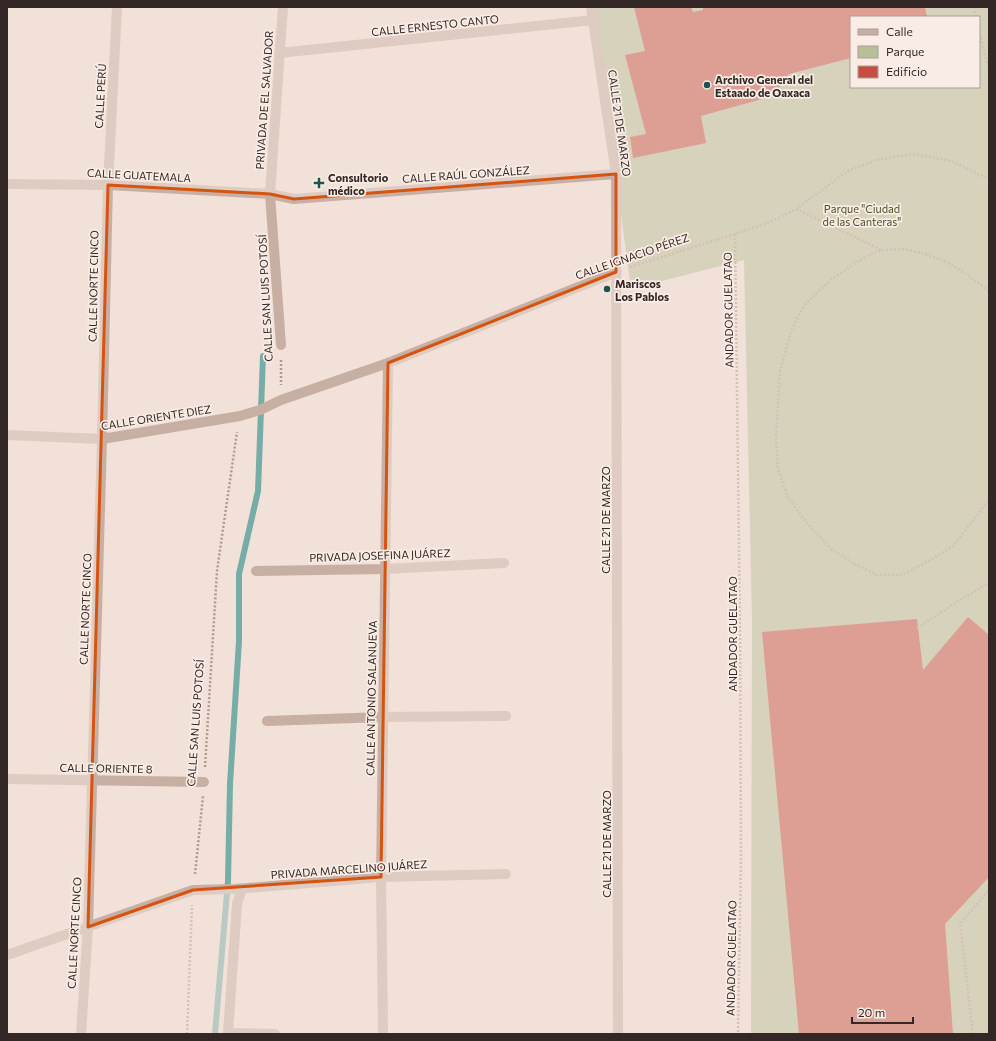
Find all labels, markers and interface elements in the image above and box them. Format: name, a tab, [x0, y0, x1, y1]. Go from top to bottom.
street label: CALLE ERNESTO CANTO	[371, 12, 499, 38]
legend	[850, 16, 980, 88]
text: Calle	[886, 24, 913, 38]
street label: PRIVADA DE EL SALVADOR	[253, 30, 275, 170]
text: Parque	[886, 44, 924, 58]
street label: CALLE PERÚ	[91, 63, 108, 129]
text: Edificio	[886, 64, 927, 78]
street label: CALLE 21 DE MARZO	[606, 69, 634, 177]
place label: Archivo General del Estaado de Oaxaca	[715, 73, 813, 99]
marker: Archivo General del Estaado de Oaxaca	[702, 80, 712, 90]
street label: CALLE RAÚL GONZÁLEZ	[402, 162, 530, 185]
street label: CALLE GUATEMALA	[87, 166, 192, 184]
place label: Consultorio médico	[328, 171, 389, 197]
marker: Consultorio médico	[313, 177, 325, 189]
park label: Parque "Ciudad de las Canteras"	[823, 202, 901, 228]
street label: CALLE IGNACIO PÉREZ	[573, 229, 691, 282]
street label: CALLE NORTE CINCO	[86, 230, 100, 342]
street label: CALLE SAN LUIS POTOSÍ	[254, 233, 275, 362]
street label: ANDADOR GUELATAO	[720, 252, 736, 368]
place label: Mariscos Los Pablos	[615, 277, 669, 303]
marker: Mariscos Los Pablos	[602, 284, 612, 294]
street label: CALLE ORIENTE DIEZ	[100, 402, 212, 432]
street label: CALLE 21 DE MARZO	[599, 466, 612, 574]
street label: PRIVADA JOSEFINA JUÁREZ	[309, 545, 451, 565]
street label: CALLE NORTE CINCO	[77, 553, 93, 665]
street label: ANDADOR GUELATAO	[726, 576, 739, 692]
street label: CALLE ANTONIO SALANUEVA	[363, 620, 379, 776]
street label: CALLE SAN LUIS POTOSÍ	[183, 658, 206, 787]
street label: CALLE ORIENTE 8	[59, 761, 153, 775]
street label: CALLE 21 DE MARZO	[600, 790, 613, 898]
street label: PRIVADA MARCELINO JUÁREZ	[270, 856, 428, 882]
street label: CALLE NORTE CINCO	[65, 877, 83, 989]
street label: ANDADOR GUELATAO	[723, 900, 739, 1016]
scale bar	[852, 999, 913, 1025]
text: 20 m	[858, 1005, 885, 1019]

